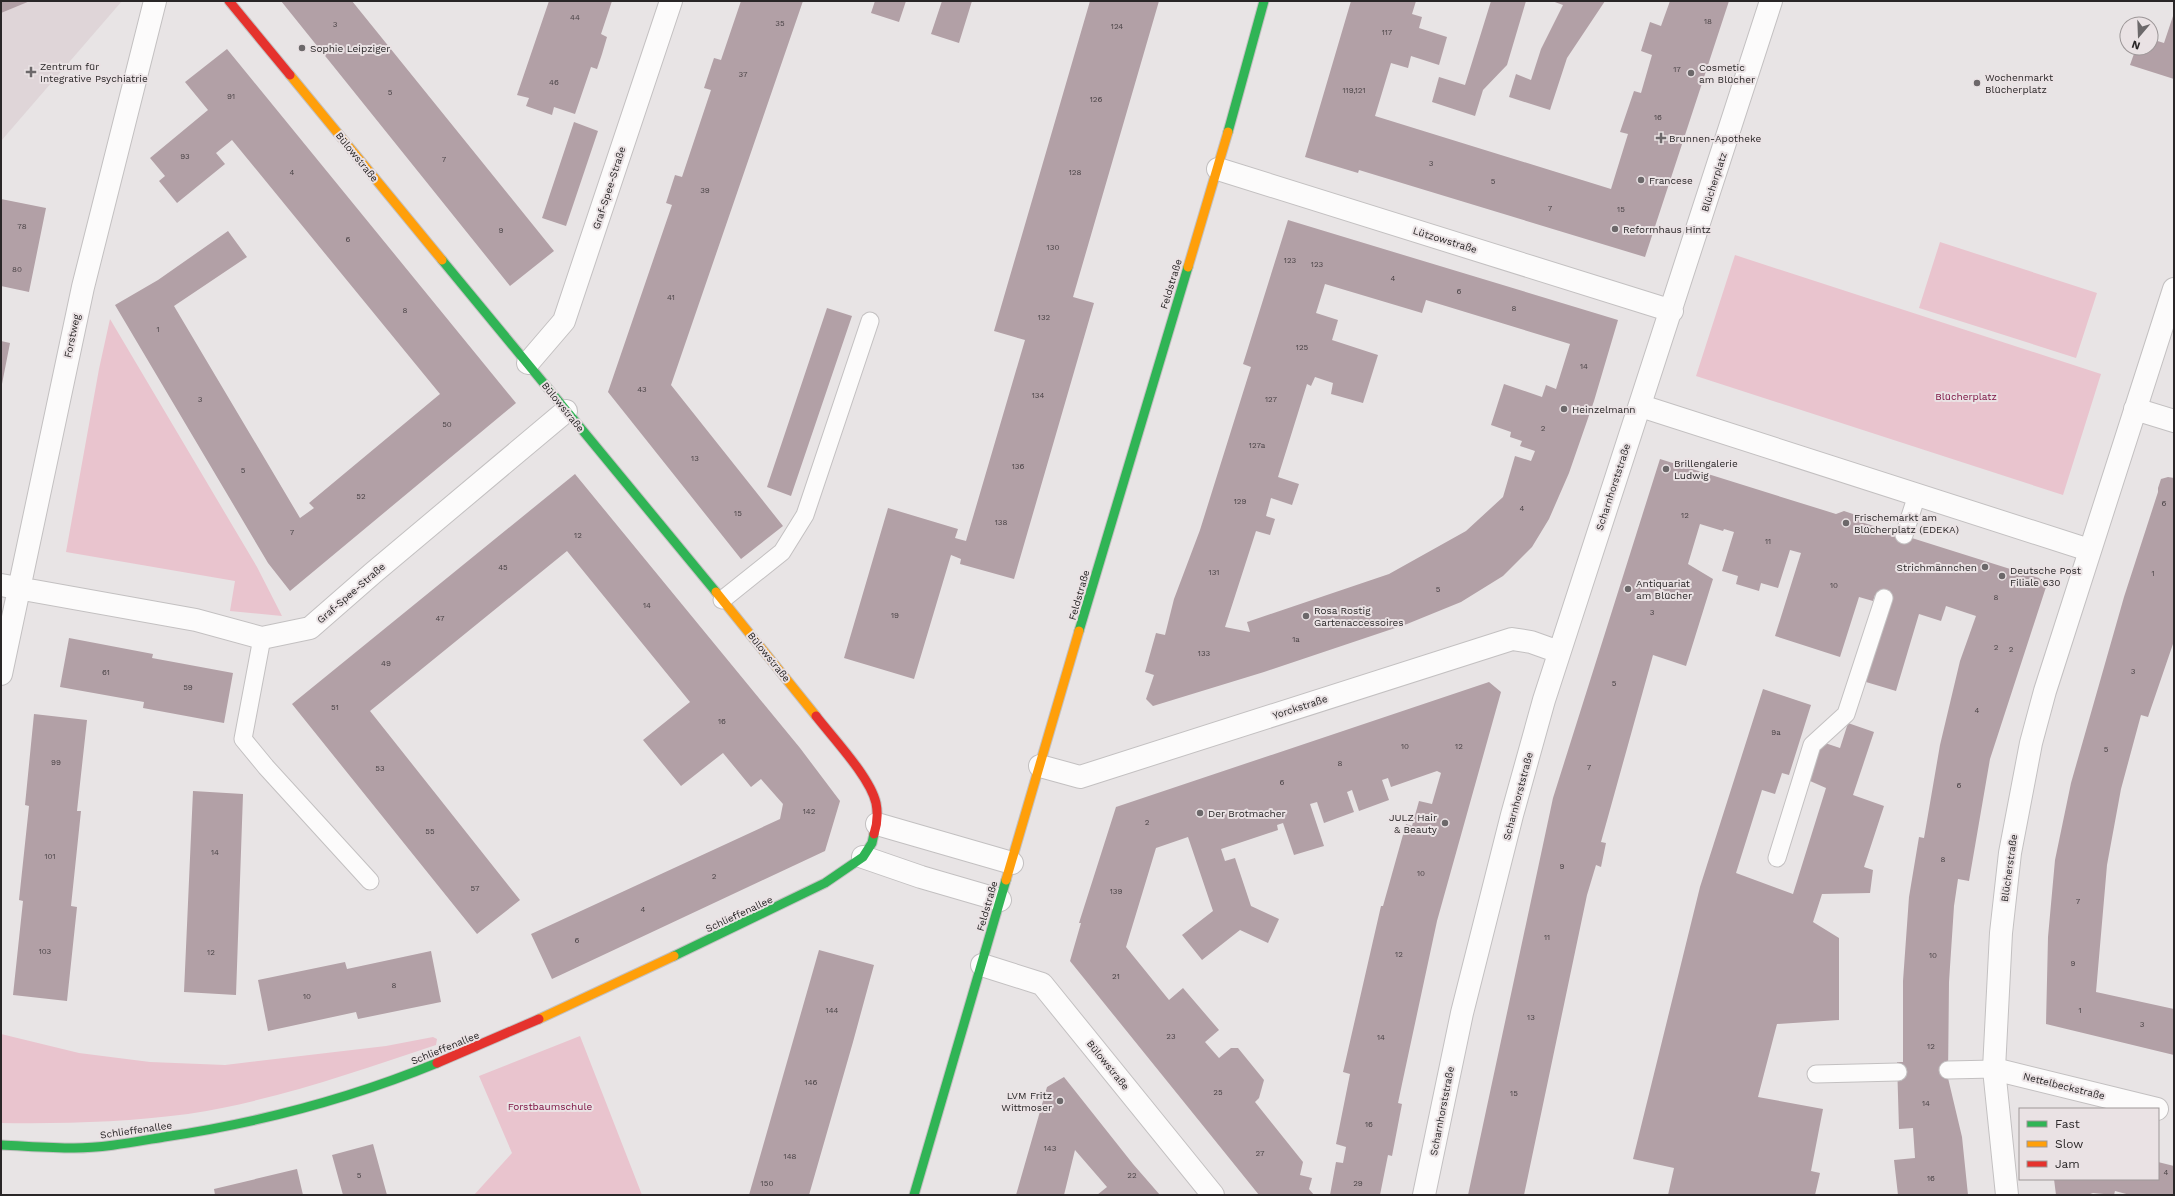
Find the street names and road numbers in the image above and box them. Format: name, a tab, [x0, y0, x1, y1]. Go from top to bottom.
street label: Bülowstraße	[334, 130, 381, 184]
street label: Graf-Spee-Straße	[590, 145, 628, 231]
street label: Blücherplatz	[1699, 151, 1729, 213]
street label: Lützowstraße	[1412, 225, 1479, 255]
street label: Feldstraße	[1158, 257, 1184, 310]
street label: Forstweg	[62, 313, 82, 359]
street label: Bülowstraße	[540, 380, 587, 434]
street label: Scharnhorststraße	[1594, 442, 1632, 532]
street label: Graf-Spee-Straße	[315, 560, 387, 625]
street label: Feldstraße	[1067, 568, 1091, 621]
street label: Bülowstraße	[746, 630, 793, 684]
street label: Yorckstraße	[1271, 693, 1329, 721]
street label: Scharnhorststraße	[1501, 751, 1535, 841]
street label: Blücherstraße	[1999, 833, 2019, 903]
street label: Feldstraße	[975, 879, 999, 932]
street label: Schlieffenallee	[704, 894, 774, 934]
street label: Schlieffenallee	[409, 1029, 481, 1067]
street label: Bülowstraße	[1085, 1038, 1132, 1092]
street label: Scharnhorststraße	[1428, 1065, 1456, 1157]
street label: Nettelbeckstraße	[2022, 1071, 2106, 1102]
street label: Schlieffenallee	[99, 1119, 173, 1141]

